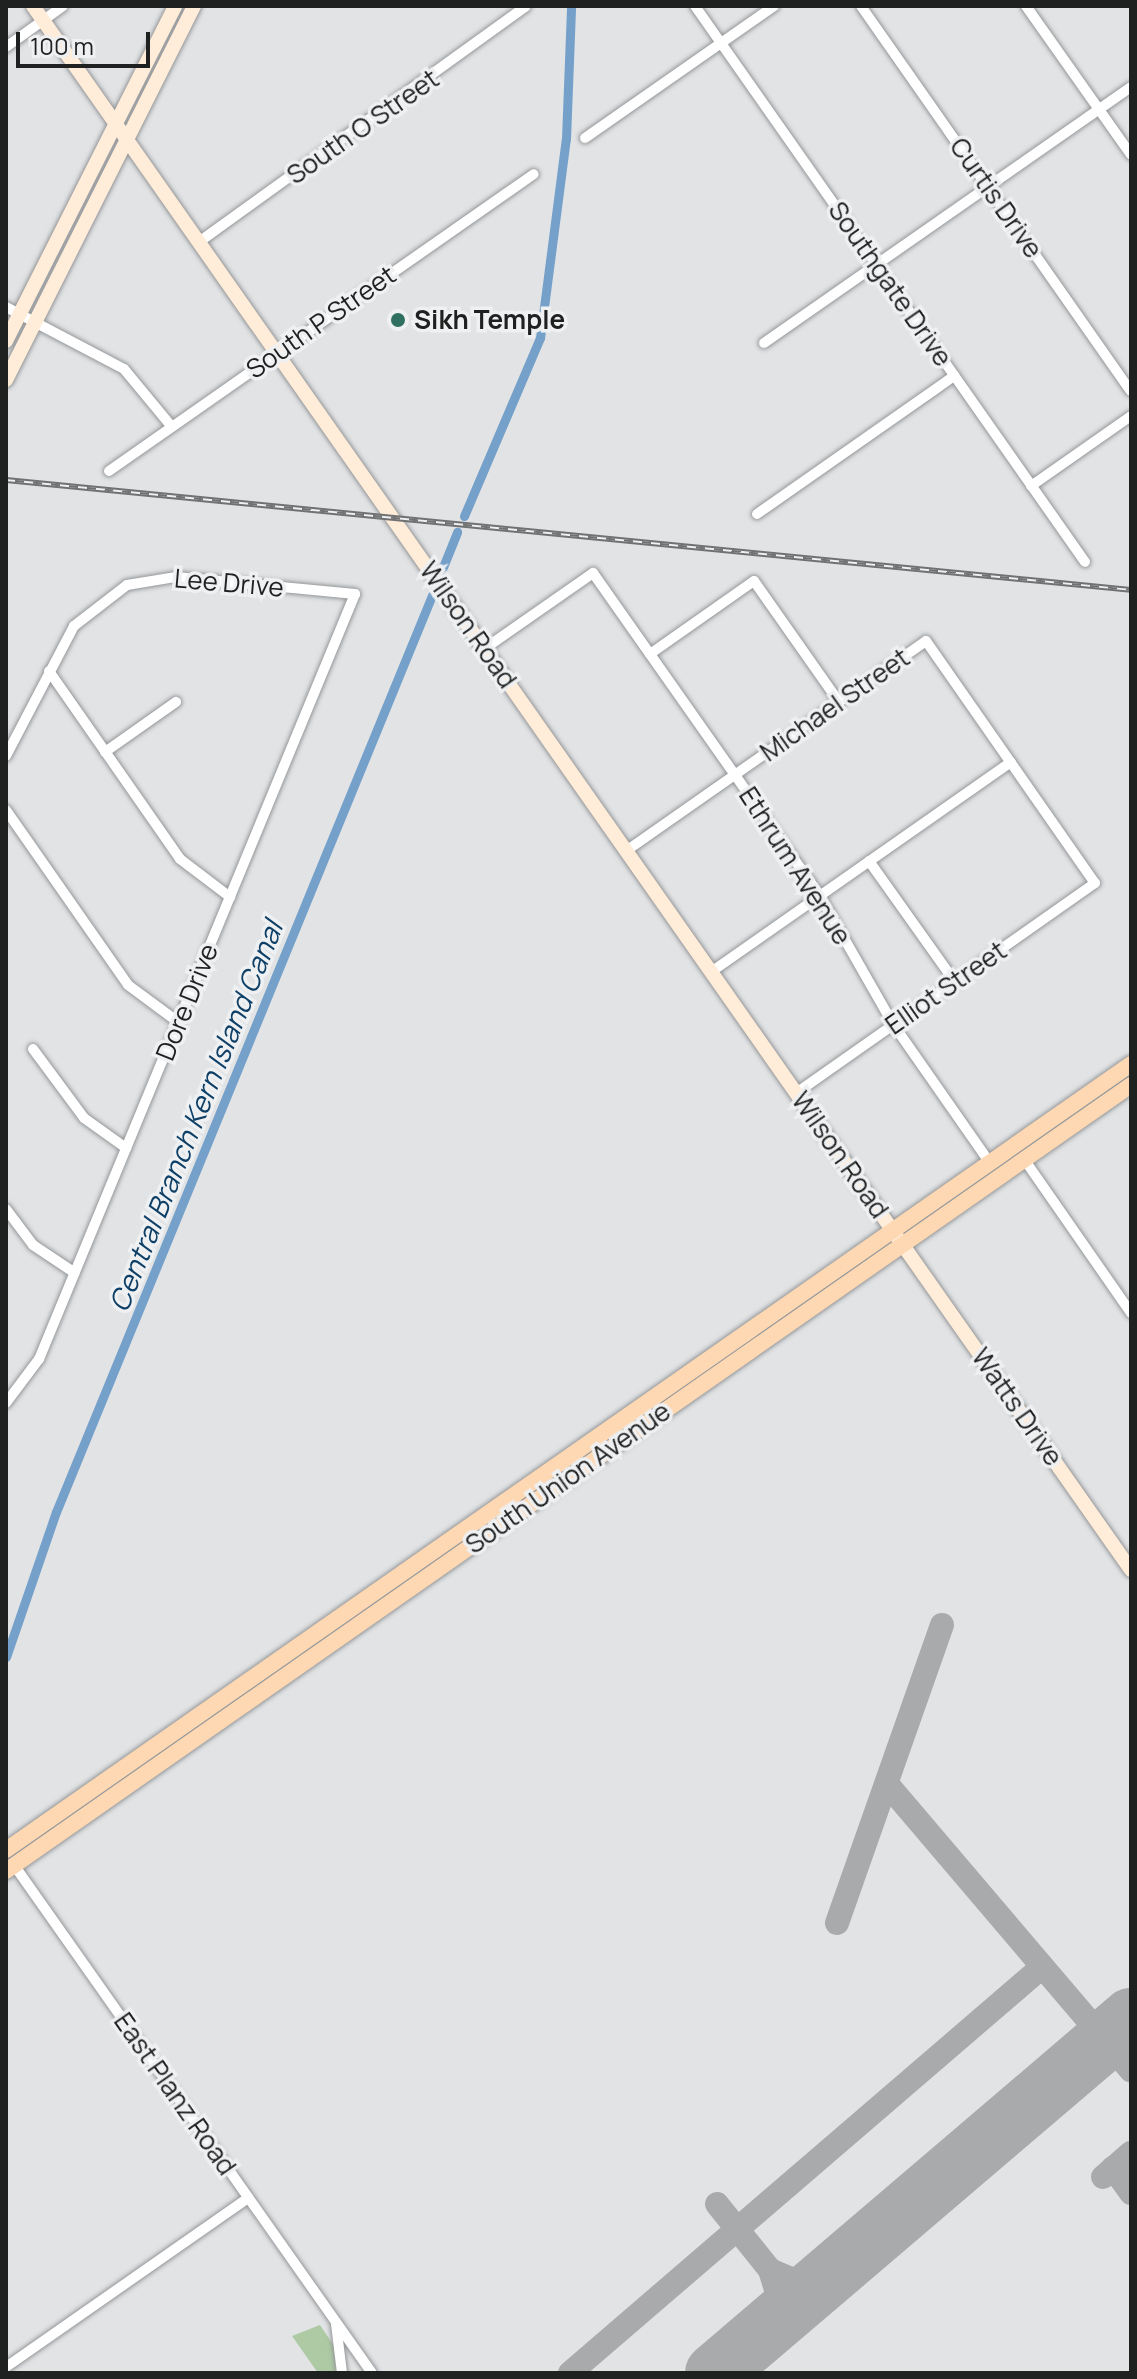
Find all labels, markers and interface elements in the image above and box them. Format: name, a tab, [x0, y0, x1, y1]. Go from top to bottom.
scale bar	[20, 16, 154, 66]
text: 100 m	[30, 29, 94, 62]
street label: South O Street	[281, 63, 445, 191]
street label: Curtis Drive	[943, 132, 1049, 264]
street label: Southgate Drive	[822, 196, 958, 372]
street label: South P Street	[240, 259, 402, 385]
place label: Sikh Temple	[414, 304, 565, 336]
marker: Sikh Temple	[389, 311, 407, 329]
street label: Wilson Road	[413, 556, 523, 694]
street label: Lee Drive	[173, 563, 285, 603]
street label: Michael Street	[754, 642, 916, 768]
street label: Ethrum Avenue	[732, 781, 858, 951]
water label: Central Branch Kern Island Canal	[101, 916, 289, 1316]
street label: Elliot Street	[880, 935, 1012, 1041]
street label: Dore Drive	[149, 939, 225, 1065]
street label: Wilson Road	[785, 1086, 895, 1224]
street label: Watts Drive	[965, 1342, 1069, 1472]
street label: South Union Avenue	[460, 1396, 676, 1560]
street label: East Planz Road	[108, 2007, 242, 2181]

